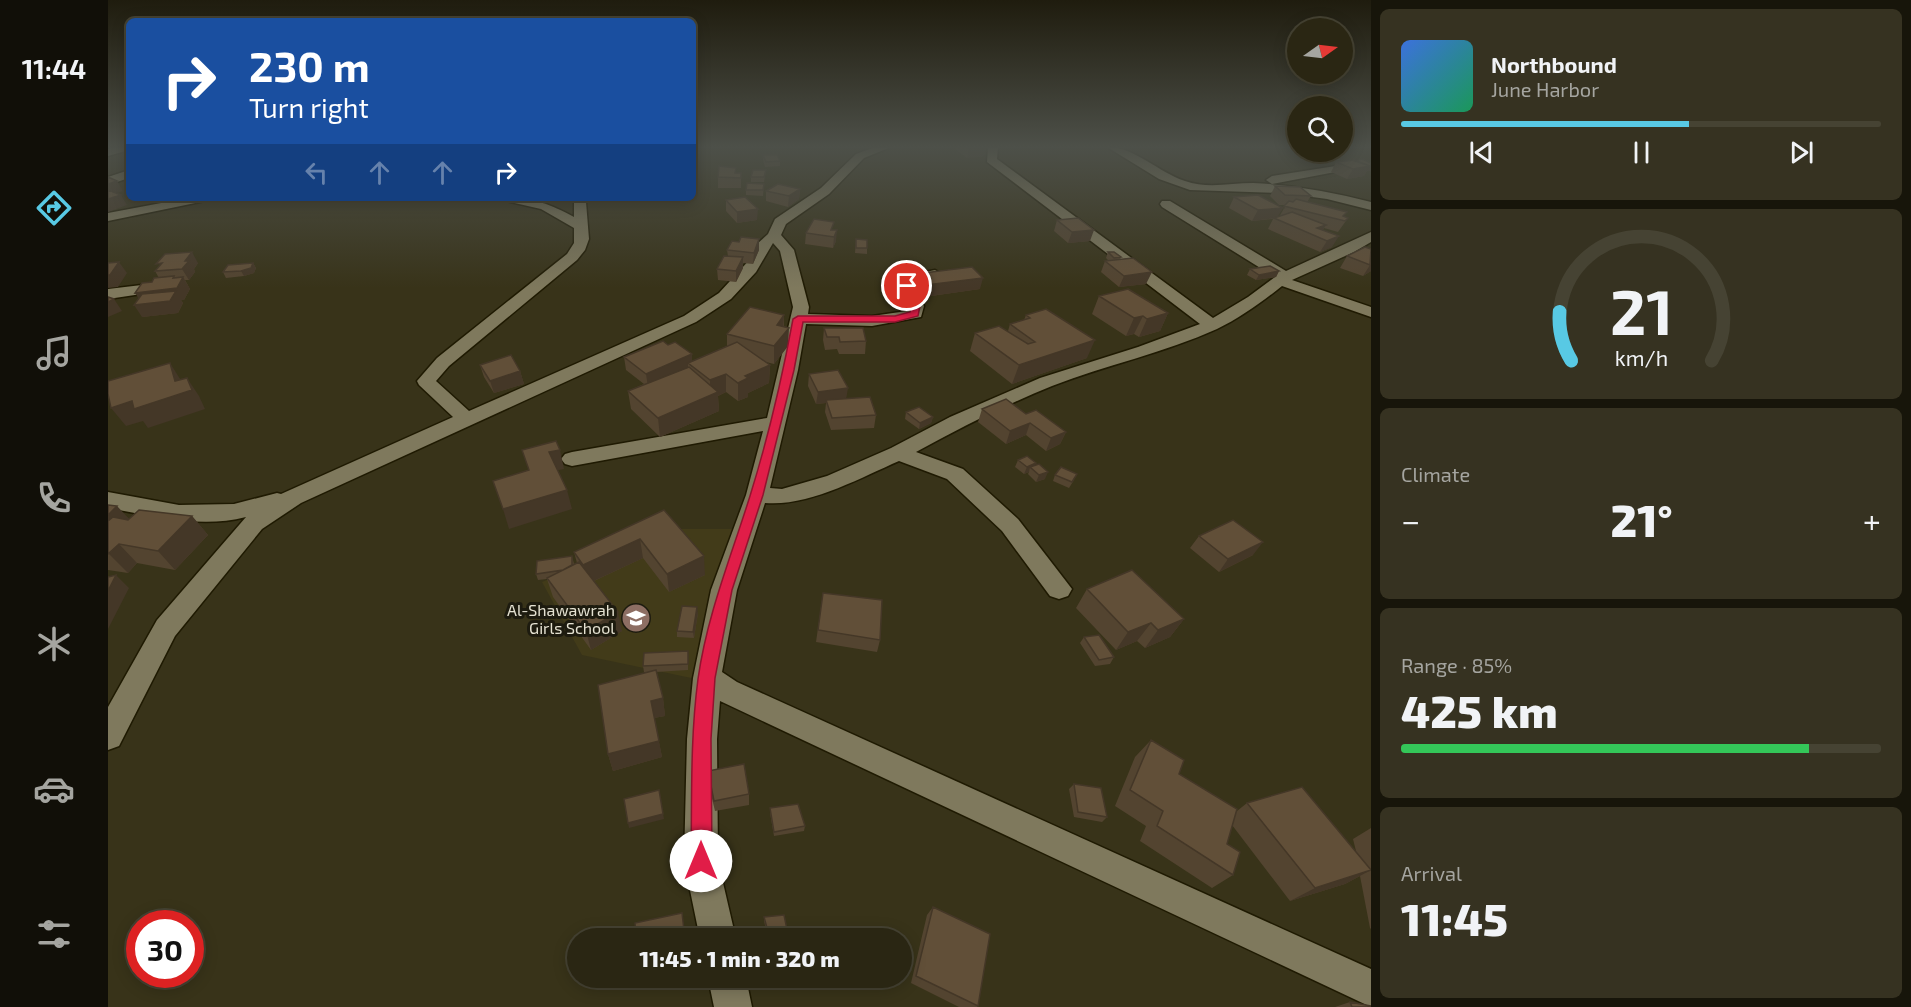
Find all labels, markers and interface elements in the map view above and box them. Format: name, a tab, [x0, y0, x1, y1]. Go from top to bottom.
north arrow	[1287, 18, 1353, 84]
map controls	[1287, 18, 1353, 162]
text: 230 m	[249, 40, 370, 90]
icon: right	[150, 42, 228, 120]
text: Northbound	[1491, 51, 1617, 77]
text: 11:44	[22, 52, 86, 84]
text: June Harbor	[1491, 77, 1599, 101]
text: Turn right	[249, 91, 369, 123]
button: search	[1287, 96, 1353, 162]
icon: previous	[1465, 136, 1498, 169]
icon: pause	[1625, 136, 1658, 169]
icon: next	[1785, 136, 1818, 169]
icon: left	[300, 156, 333, 189]
icon: ahead	[363, 156, 396, 189]
icon: ahead	[426, 156, 459, 189]
icon: right	[489, 156, 522, 189]
icon: directions	[33, 187, 75, 229]
pin	[881, 260, 932, 311]
icon: arrive	[890, 269, 923, 302]
text: 21	[1609, 273, 1673, 348]
icon: music	[33, 332, 75, 374]
text: km/h	[1614, 345, 1668, 370]
text: Climate	[1401, 462, 1470, 486]
icon: phone	[33, 477, 75, 519]
text: 21°	[1611, 492, 1673, 546]
text: −	[1401, 500, 1420, 540]
text: +	[1863, 500, 1881, 540]
place label: Al-Shawawrah Girls School	[507, 600, 615, 637]
school or university icon: Al-Shawawrah Girls School	[620, 602, 652, 634]
icon: climate	[33, 623, 75, 665]
text: Range · 85%	[1401, 653, 1512, 677]
text: 425 km	[1401, 683, 1558, 737]
icon: car	[33, 768, 75, 810]
position arrow	[669, 829, 733, 893]
text: Arrival	[1401, 861, 1462, 885]
text: 11:45	[1401, 891, 1508, 945]
speed limit sign: 30	[126, 910, 204, 988]
icon: filters	[33, 913, 75, 955]
text: 11:45 · 1 min · 320 m	[639, 945, 840, 971]

